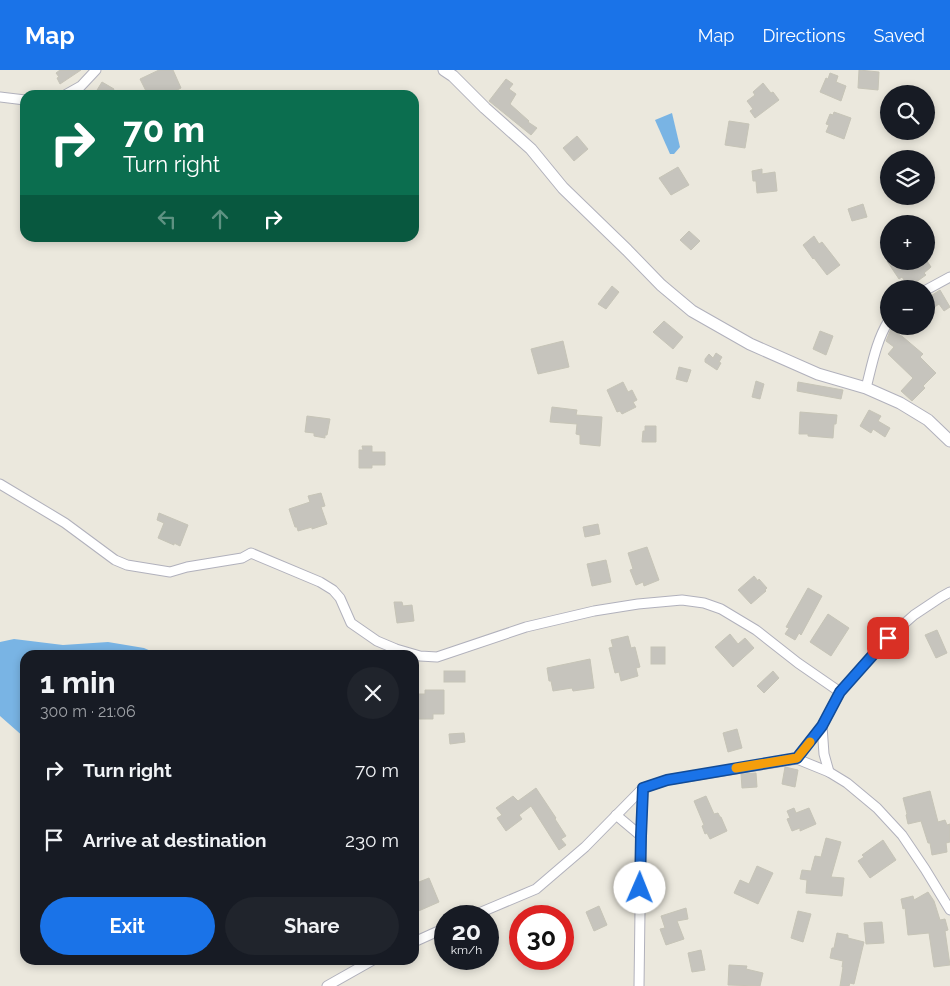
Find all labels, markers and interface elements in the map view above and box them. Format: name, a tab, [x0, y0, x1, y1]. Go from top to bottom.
text: Map	[25, 21, 75, 50]
text: Map	[698, 25, 734, 46]
text: Directions	[762, 25, 846, 46]
text: Saved	[874, 25, 925, 46]
map controls	[880, 85, 935, 335]
button: search	[880, 85, 935, 140]
text: 70 m	[123, 109, 205, 150]
icon: right	[40, 110, 105, 175]
button: layers	[880, 150, 935, 205]
text: Turn right	[123, 151, 220, 177]
icon: left	[153, 205, 181, 233]
icon: ahead	[206, 205, 234, 233]
icon: right	[259, 205, 287, 233]
button: +	[880, 215, 935, 270]
button: −	[880, 280, 935, 335]
pin	[867, 617, 909, 659]
icon: arrive	[874, 624, 902, 652]
text: 1 min	[40, 665, 116, 700]
button: close	[347, 667, 399, 719]
text: 300 m · 21:06	[40, 702, 136, 721]
icon: right	[40, 756, 68, 784]
text: Turn right	[83, 759, 172, 781]
text: 70 m	[355, 759, 399, 781]
icon: arrive	[40, 826, 68, 854]
text: Arrive at destination	[83, 829, 267, 851]
text: 230 m	[345, 829, 399, 851]
position arrow	[613, 861, 665, 913]
button: Exit	[40, 897, 215, 955]
button: Share	[225, 897, 399, 955]
speed limit sign: 30	[509, 905, 574, 970]
text: 20	[452, 916, 481, 946]
text: km/h	[451, 943, 482, 957]

